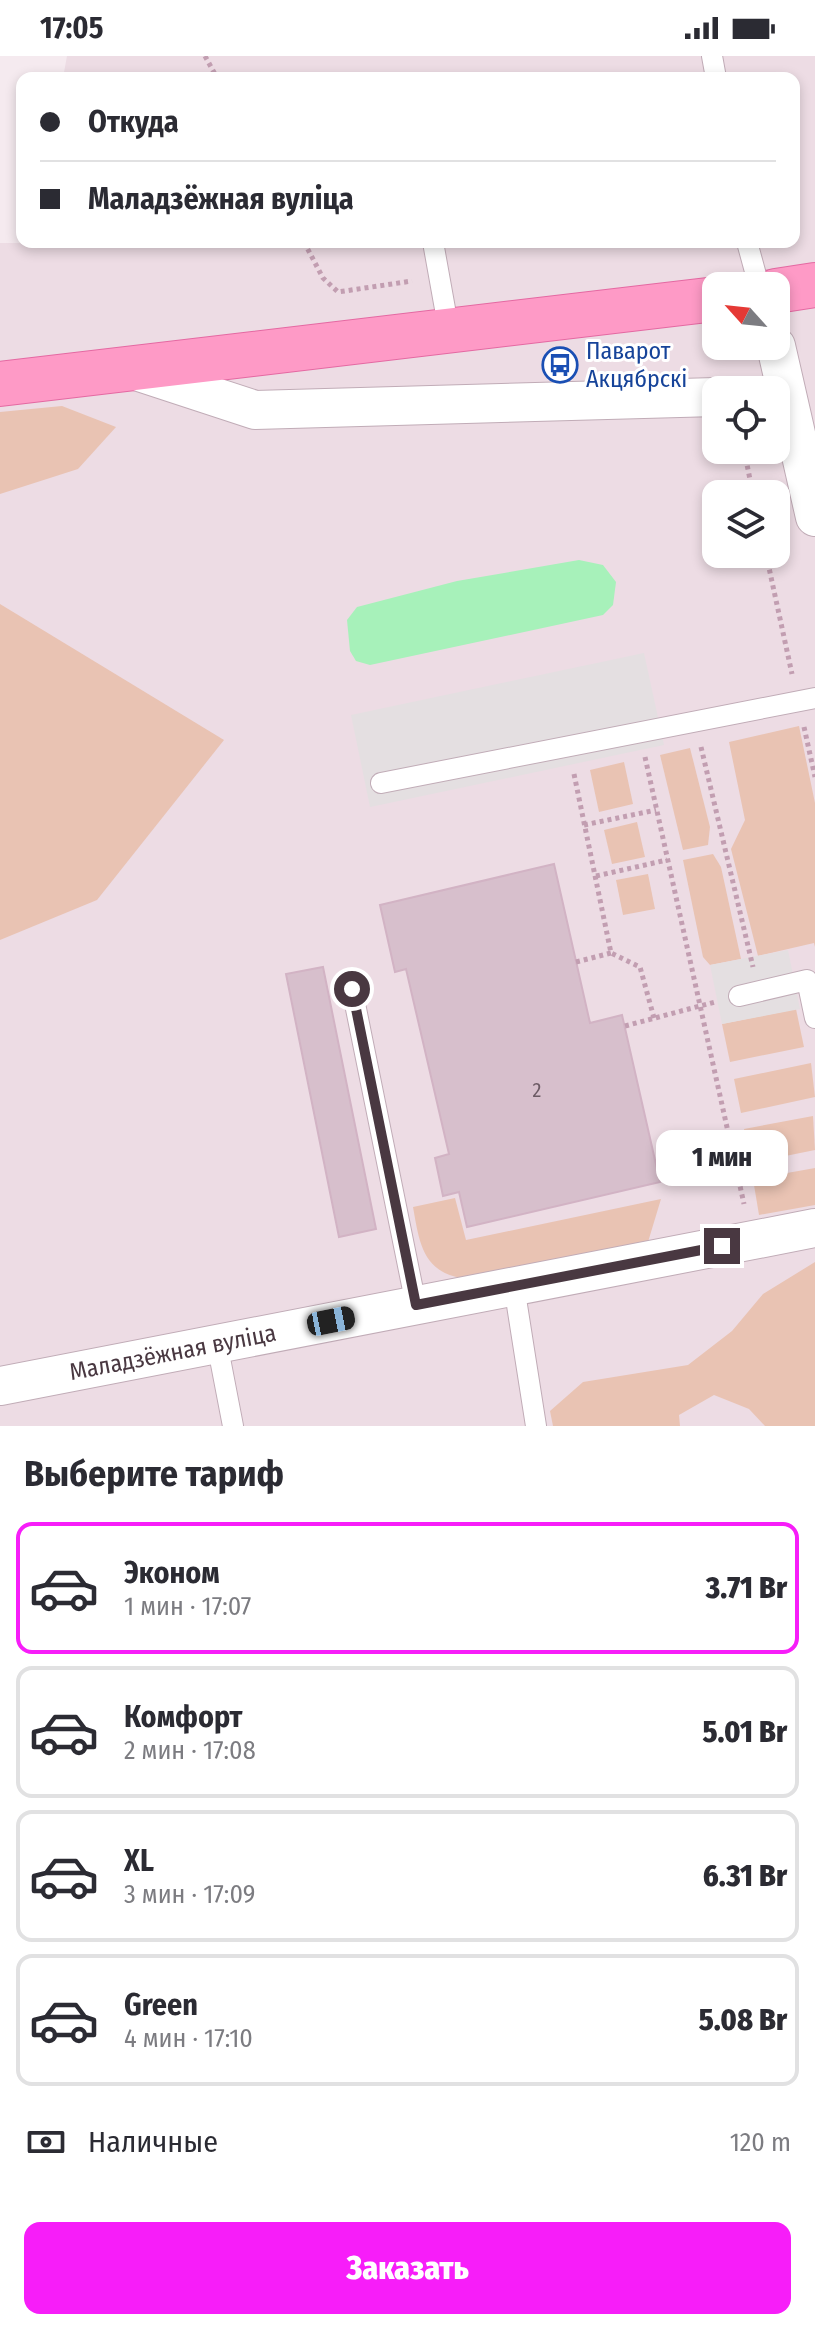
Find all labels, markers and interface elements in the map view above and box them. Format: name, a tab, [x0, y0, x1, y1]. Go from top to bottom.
text: 17:05	[40, 10, 103, 46]
text: Откуда	[88, 104, 179, 140]
text: Маладзёжная вуліца	[88, 181, 354, 217]
north arrow	[702, 272, 790, 360]
map controls	[702, 272, 790, 568]
place label: Паварот Акцябрскі	[586, 337, 687, 393]
bus stop icon: Паварот Акцябрскі	[541, 346, 579, 384]
button: locate	[702, 376, 790, 464]
button: layers	[702, 480, 790, 568]
route start	[334, 971, 370, 1007]
house number: 2	[533, 1078, 542, 1102]
callout: 1 мин	[656, 1130, 788, 1186]
text: 1 мин	[692, 1142, 752, 1173]
route end	[704, 1228, 740, 1264]
car	[305, 1305, 357, 1337]
street label: Маладзёжная вуліца	[67, 1319, 278, 1386]
text: Выберите тариф	[24, 1452, 284, 1496]
icon: car	[28, 1552, 100, 1624]
text: Эконом	[124, 1555, 220, 1591]
text: 3.71 Br	[706, 1570, 787, 1606]
text: 1 мин · 17:07	[124, 1591, 251, 1622]
icon: car	[28, 1696, 100, 1768]
text: Комфорт	[124, 1699, 242, 1735]
text: 5.01 Br	[702, 1714, 787, 1750]
text: 2 мин · 17:08	[124, 1735, 256, 1766]
icon: car	[28, 1840, 100, 1912]
text: XL	[124, 1843, 154, 1879]
text: 6.31 Br	[703, 1858, 787, 1894]
text: 3 мин · 17:09	[124, 1879, 255, 1910]
icon: car	[28, 1984, 100, 2056]
text: Green	[124, 1987, 198, 2023]
text: 5.08 Br	[699, 2002, 787, 2038]
text: 4 мин · 17:10	[124, 2023, 253, 2054]
icon: cash	[24, 2120, 68, 2164]
text: Наличные	[88, 2124, 218, 2160]
text: 120 m	[730, 2127, 791, 2158]
button: Заказать	[24, 2222, 791, 2314]

